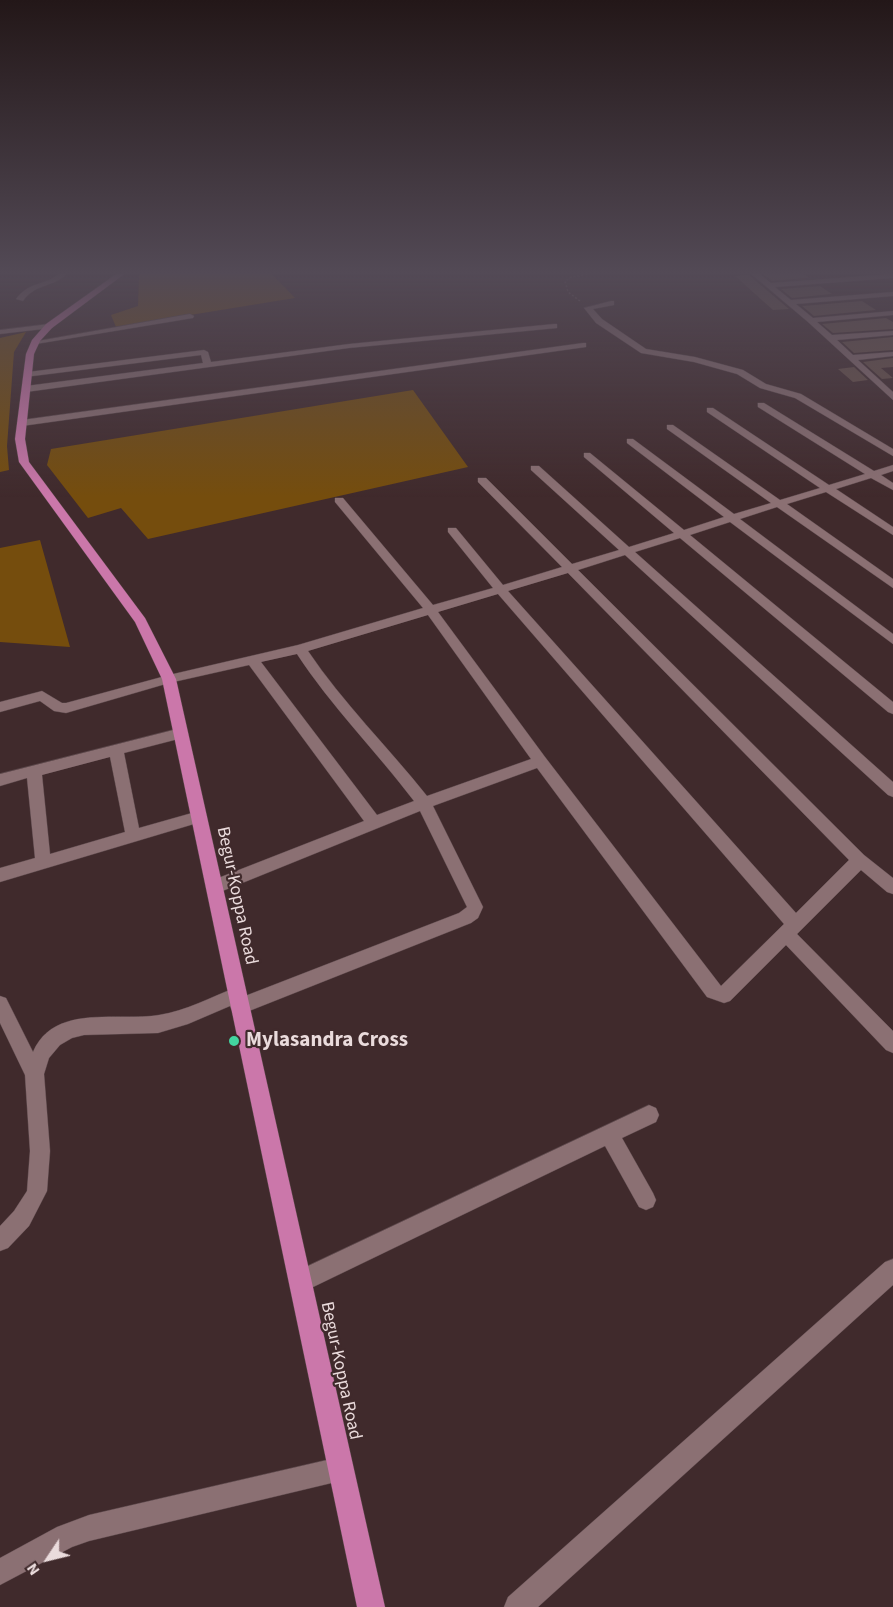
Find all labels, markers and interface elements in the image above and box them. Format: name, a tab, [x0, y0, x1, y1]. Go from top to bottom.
street label: Begur-Koppa Road	[211, 825, 261, 967]
place label: Mylasandra Cross	[246, 1028, 408, 1054]
marker: Mylasandra Cross	[227, 1034, 241, 1048]
street label: Begur-Koppa Road	[315, 1300, 365, 1442]
north arrow	[18, 1529, 78, 1589]
text: N	[21, 1559, 45, 1580]

